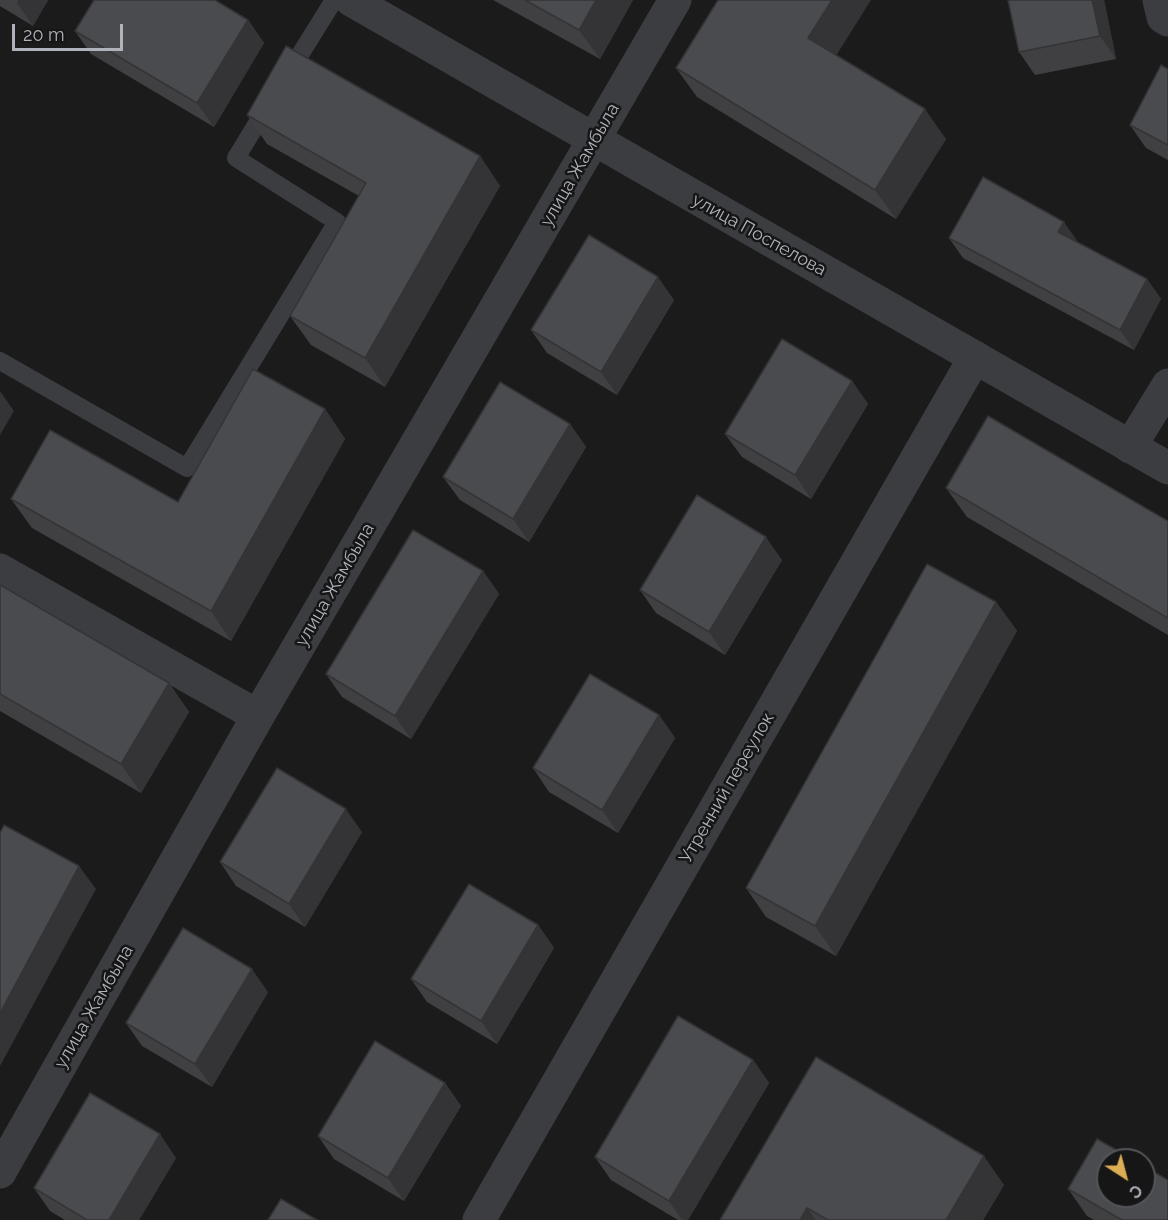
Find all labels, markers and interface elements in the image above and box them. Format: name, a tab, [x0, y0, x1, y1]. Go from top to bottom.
scale bar	[15, 12, 126, 50]
text: 20 m	[23, 24, 65, 45]
street label: улица Жамбыла	[536, 99, 624, 231]
street label: улица Поспелова	[688, 189, 830, 281]
street label: улица Жамбыла	[291, 519, 379, 651]
street label: Утренний переулок	[675, 709, 779, 867]
street label: улица Жамбыла	[50, 941, 138, 1073]
north arrow	[1096, 1148, 1156, 1208]
text: С	[1126, 1180, 1146, 1202]

